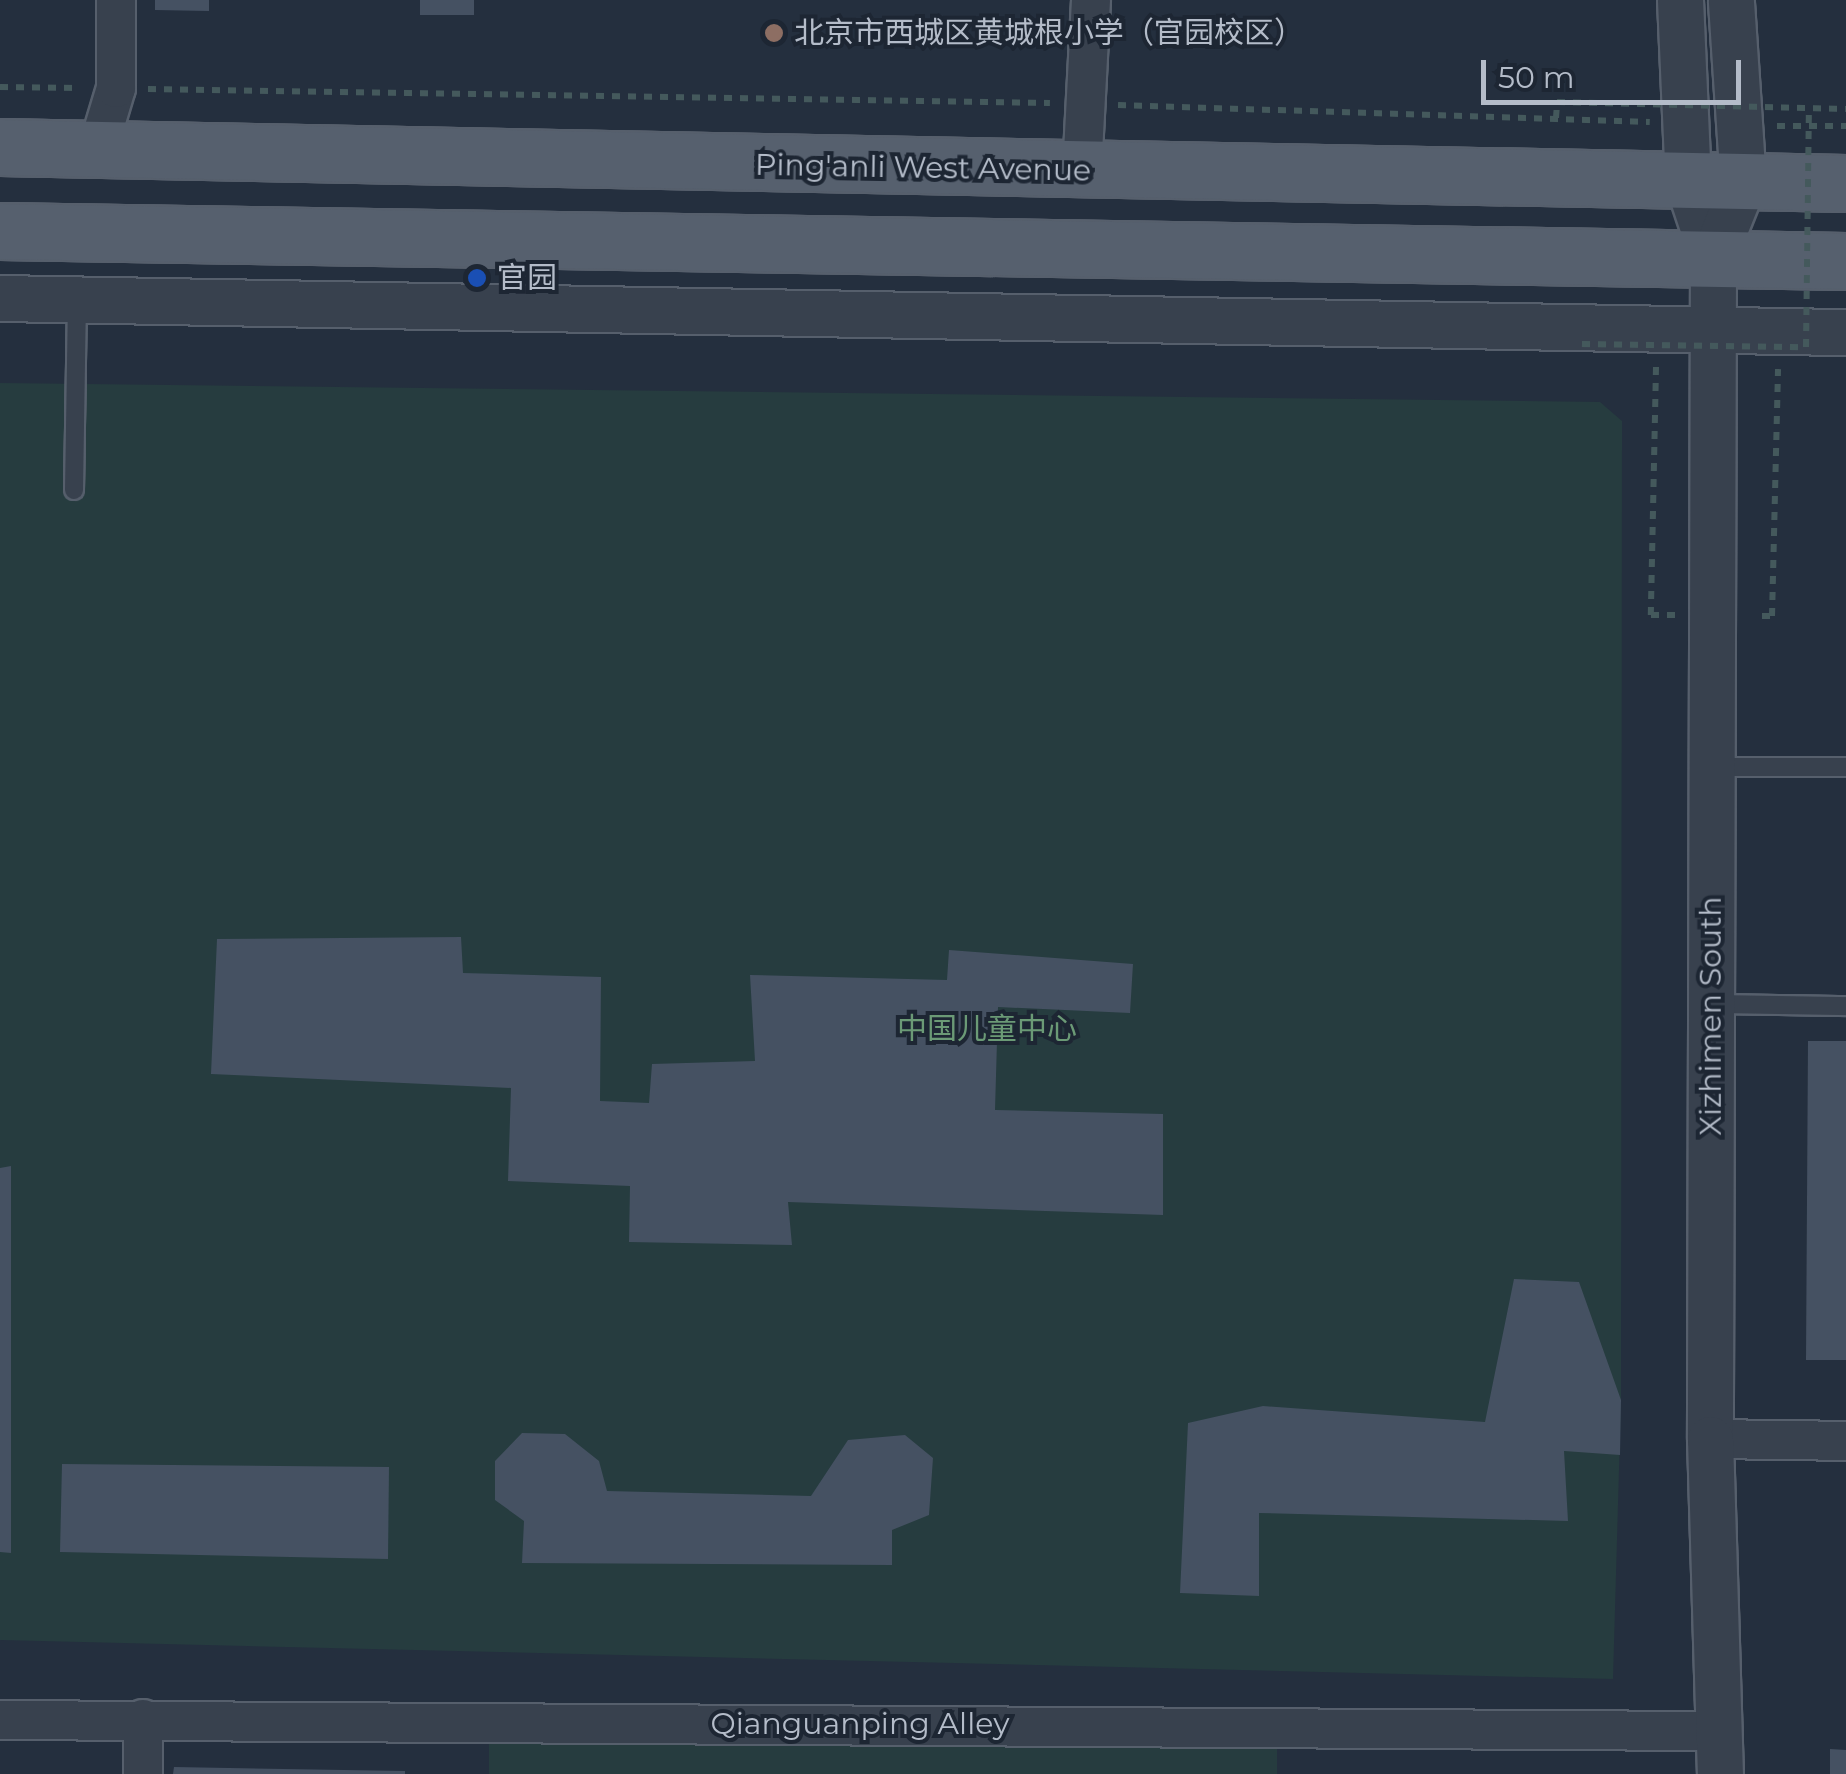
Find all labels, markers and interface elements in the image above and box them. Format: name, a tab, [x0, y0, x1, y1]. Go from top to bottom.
place label: 北京市西城区黄城根小学（官园校区）	[794, 15, 1304, 51]
marker: 北京市西城区黄城根小学（官园校区）	[763, 22, 785, 44]
scale bar	[1486, 40, 1746, 102]
text: 50 m	[1498, 59, 1575, 96]
street label: Ping'anli West Avenue	[755, 147, 1091, 189]
place label: 官园	[497, 260, 557, 296]
marker: 官园	[466, 267, 488, 289]
street label: Xizhimen South	[1693, 896, 1729, 1136]
park label: 中国儿童中心	[897, 1011, 1077, 1047]
street label: Qianguanping Alley	[711, 1706, 1009, 1742]

